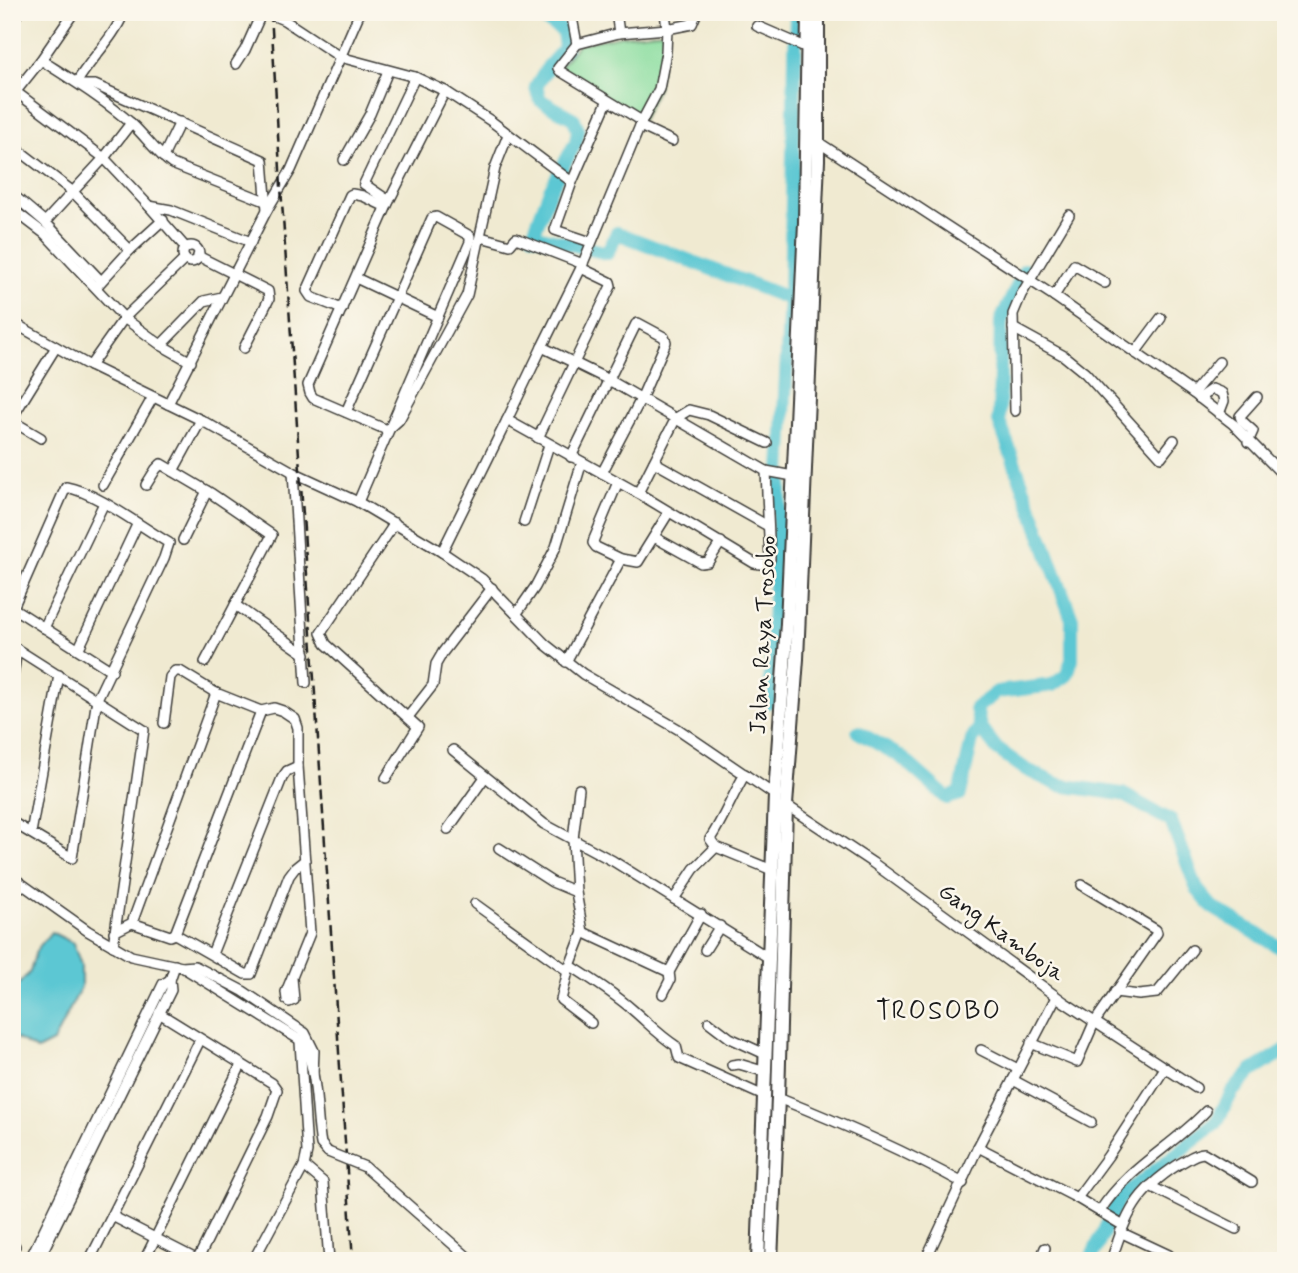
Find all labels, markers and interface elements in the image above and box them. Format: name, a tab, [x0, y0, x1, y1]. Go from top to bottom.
street label: Jalan Raya Trosobo	[744, 535, 784, 735]
street label: Gang Kamboja	[930, 877, 1071, 991]
district label: TROSOBO	[876, 995, 1002, 1029]

